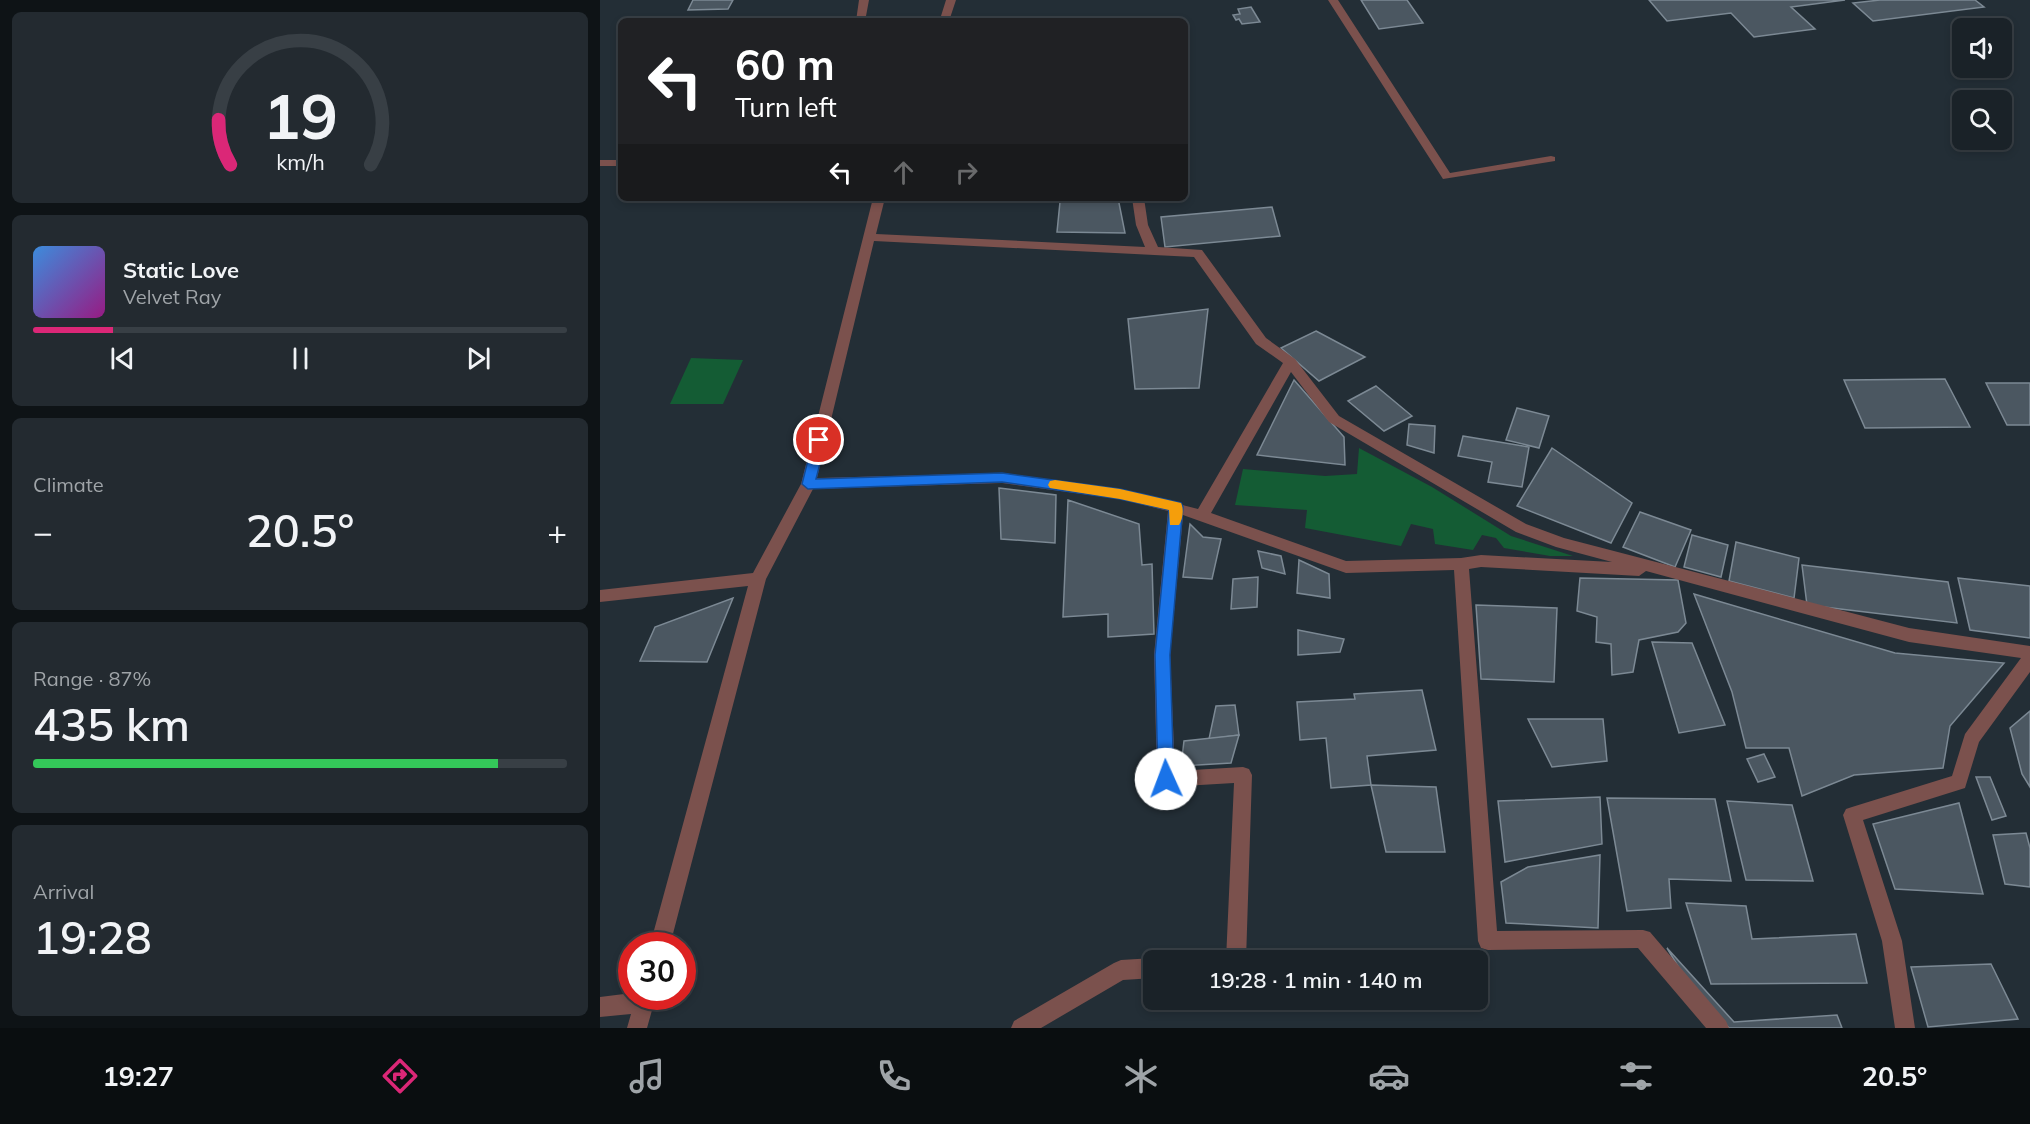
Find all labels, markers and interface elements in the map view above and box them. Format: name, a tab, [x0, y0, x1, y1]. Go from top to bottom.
map controls	[1952, 18, 2012, 150]
button: sound	[1952, 18, 2012, 78]
text: 60 m	[735, 38, 835, 91]
icon: left	[636, 42, 714, 120]
text: 19	[263, 76, 337, 155]
text: Turn left	[735, 90, 837, 124]
button: search	[1952, 90, 2012, 150]
text: km/h	[276, 148, 324, 175]
icon: left	[824, 156, 857, 189]
icon: ahead	[887, 156, 920, 189]
icon: right	[950, 156, 983, 189]
text: Static Love	[123, 256, 239, 284]
text: Velvet Ray	[123, 284, 221, 309]
icon: previous	[106, 342, 139, 375]
icon: pause	[284, 342, 317, 375]
icon: next	[462, 342, 495, 375]
pin	[793, 414, 844, 465]
icon: arrive	[802, 423, 835, 456]
text: Climate	[33, 472, 104, 497]
text: 20.5°	[246, 502, 354, 558]
text: −	[33, 511, 53, 552]
text: +	[547, 511, 567, 552]
text: Range · 87%	[33, 666, 151, 691]
text: 435 km	[33, 696, 190, 752]
position arrow	[1134, 747, 1198, 811]
text: Arrival	[33, 879, 94, 904]
text: 19:28	[33, 909, 152, 965]
speed limit sign: 30	[618, 932, 696, 1010]
text: 19:28 · 1 min · 140 m	[1208, 966, 1423, 994]
icon: directions	[379, 1055, 421, 1097]
icon: music	[626, 1055, 668, 1097]
icon: phone	[873, 1055, 915, 1097]
icon: climate	[1120, 1055, 1162, 1097]
icon: car	[1368, 1055, 1410, 1097]
icon: filters	[1615, 1055, 1657, 1097]
text: 19:27	[103, 1059, 174, 1093]
text: 20.5°	[1862, 1059, 1927, 1093]

